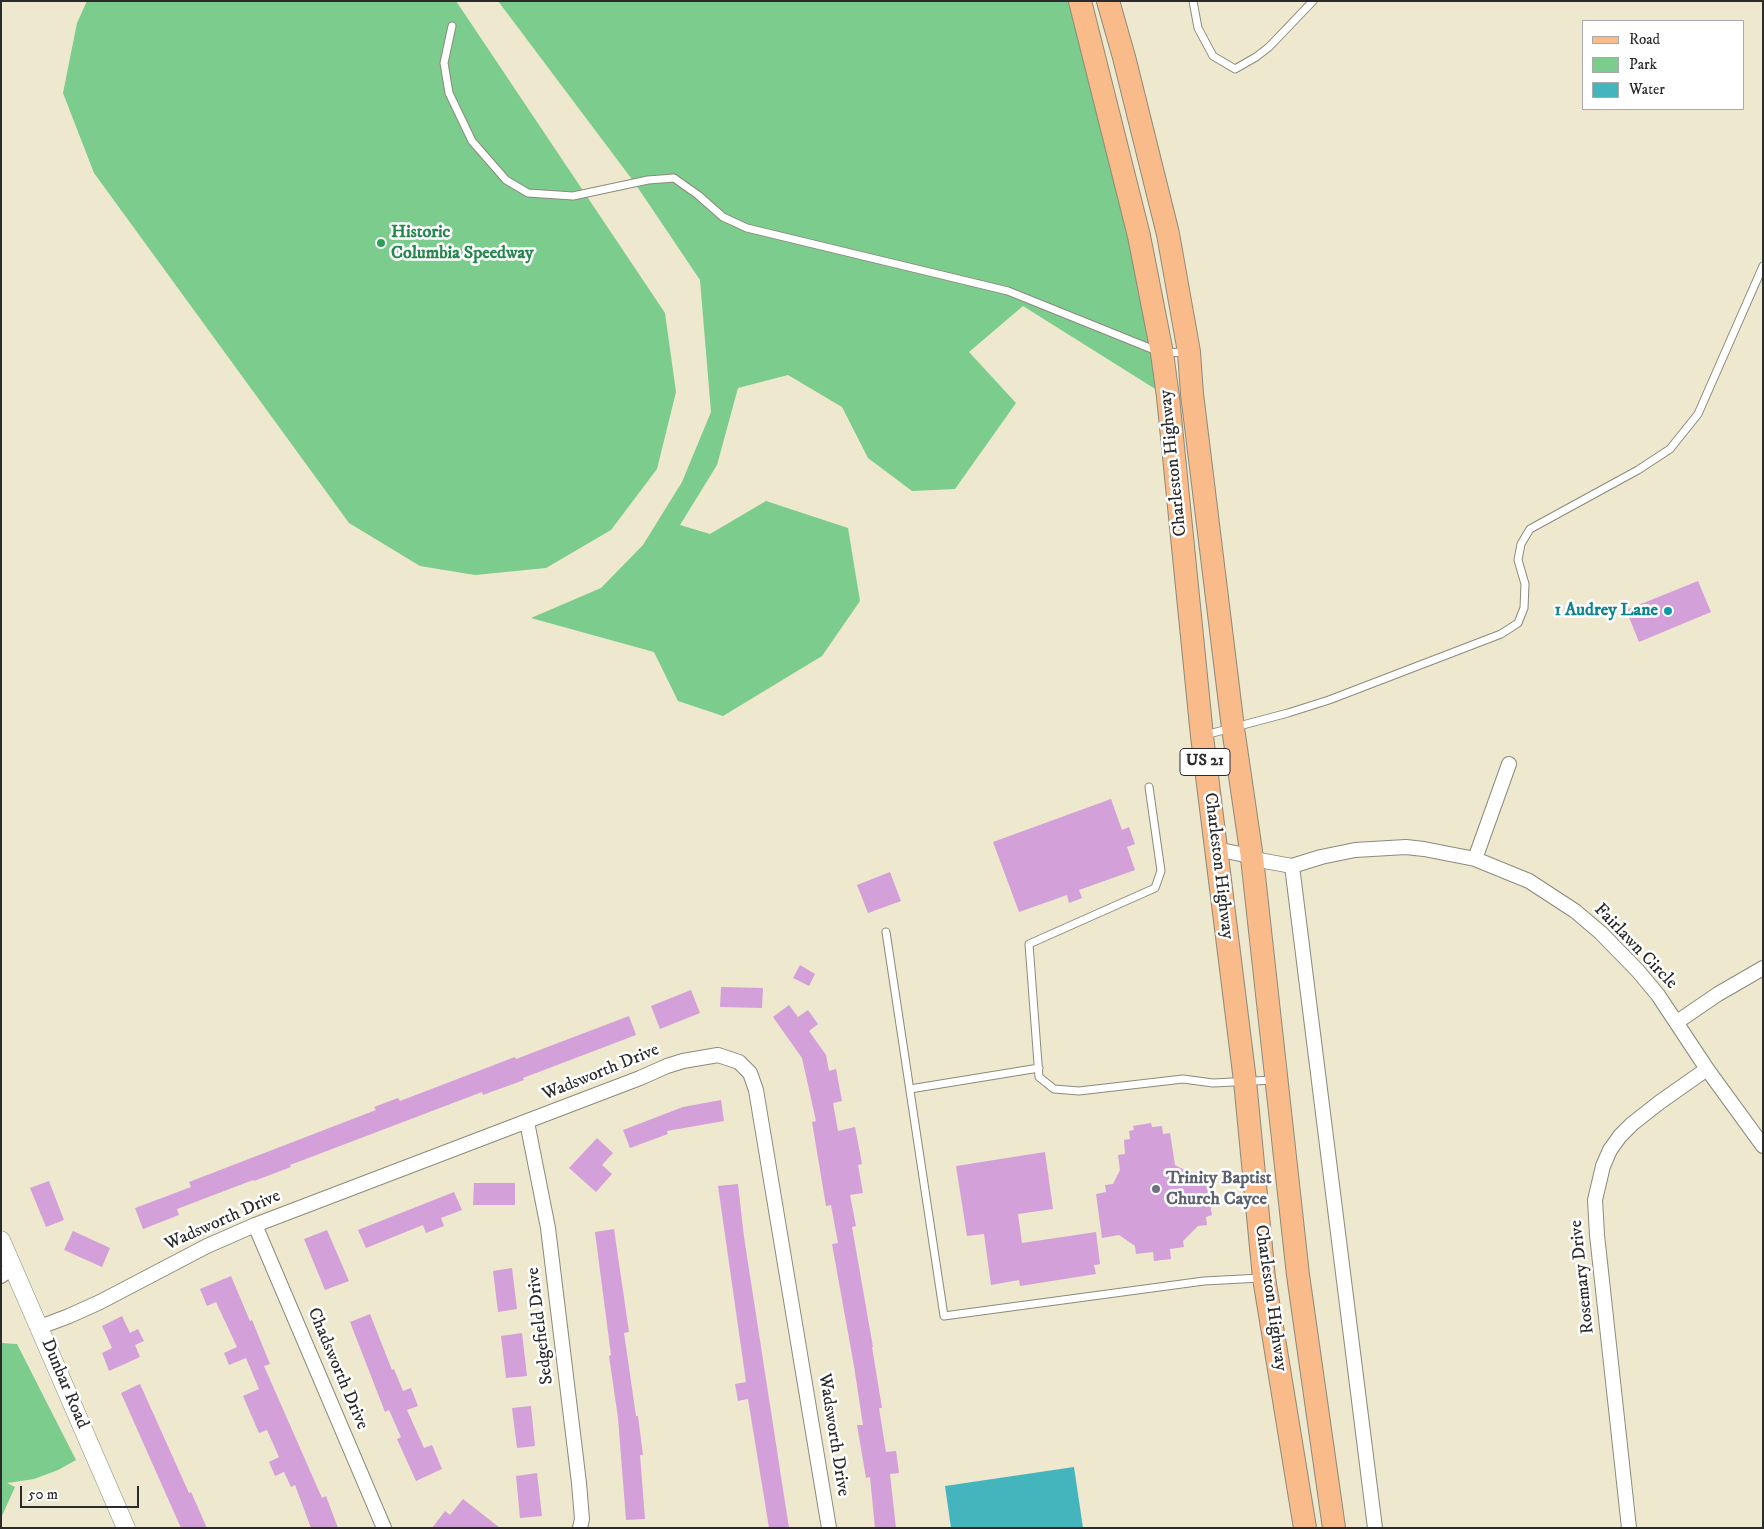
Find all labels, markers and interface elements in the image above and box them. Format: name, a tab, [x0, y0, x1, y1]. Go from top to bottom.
legend	[1582, 20, 1744, 110]
text: Road	[1629, 30, 1660, 49]
text: Park	[1629, 55, 1657, 74]
text: Water	[1629, 80, 1665, 99]
place label: Historic Columbia Speedway	[391, 222, 534, 264]
marker: Historic Columbia Speedway	[375, 237, 387, 249]
street label: Charleston Highway	[1156, 388, 1192, 538]
place label: 1 Audrey Lane	[1554, 600, 1658, 622]
marker: 1 Audrey Lane	[1662, 605, 1674, 617]
road number: US 21	[1180, 749, 1230, 776]
street label: Charleston Highway	[1198, 791, 1238, 941]
street label: Fairlawn Circle	[1589, 900, 1681, 994]
street label: Wadsworth Drive	[539, 1040, 663, 1106]
place label: Trinity Baptist Church Cayce	[1166, 1168, 1272, 1210]
marker: Trinity Baptist Church Cayce	[1150, 1183, 1162, 1195]
street label: Wadsworth Drive	[162, 1186, 284, 1256]
street label: Rosemary Drive	[1566, 1219, 1600, 1335]
street label: Charleston Highway	[1249, 1223, 1291, 1373]
street label: Sedgefield Drive	[523, 1266, 559, 1386]
street label: Chadsworth Drive	[302, 1305, 372, 1433]
street label: Dunbar Road	[35, 1336, 93, 1432]
street label: Wadsworth Drive	[813, 1372, 853, 1498]
scale bar	[22, 1476, 141, 1508]
text: 50 m	[28, 1485, 58, 1504]

